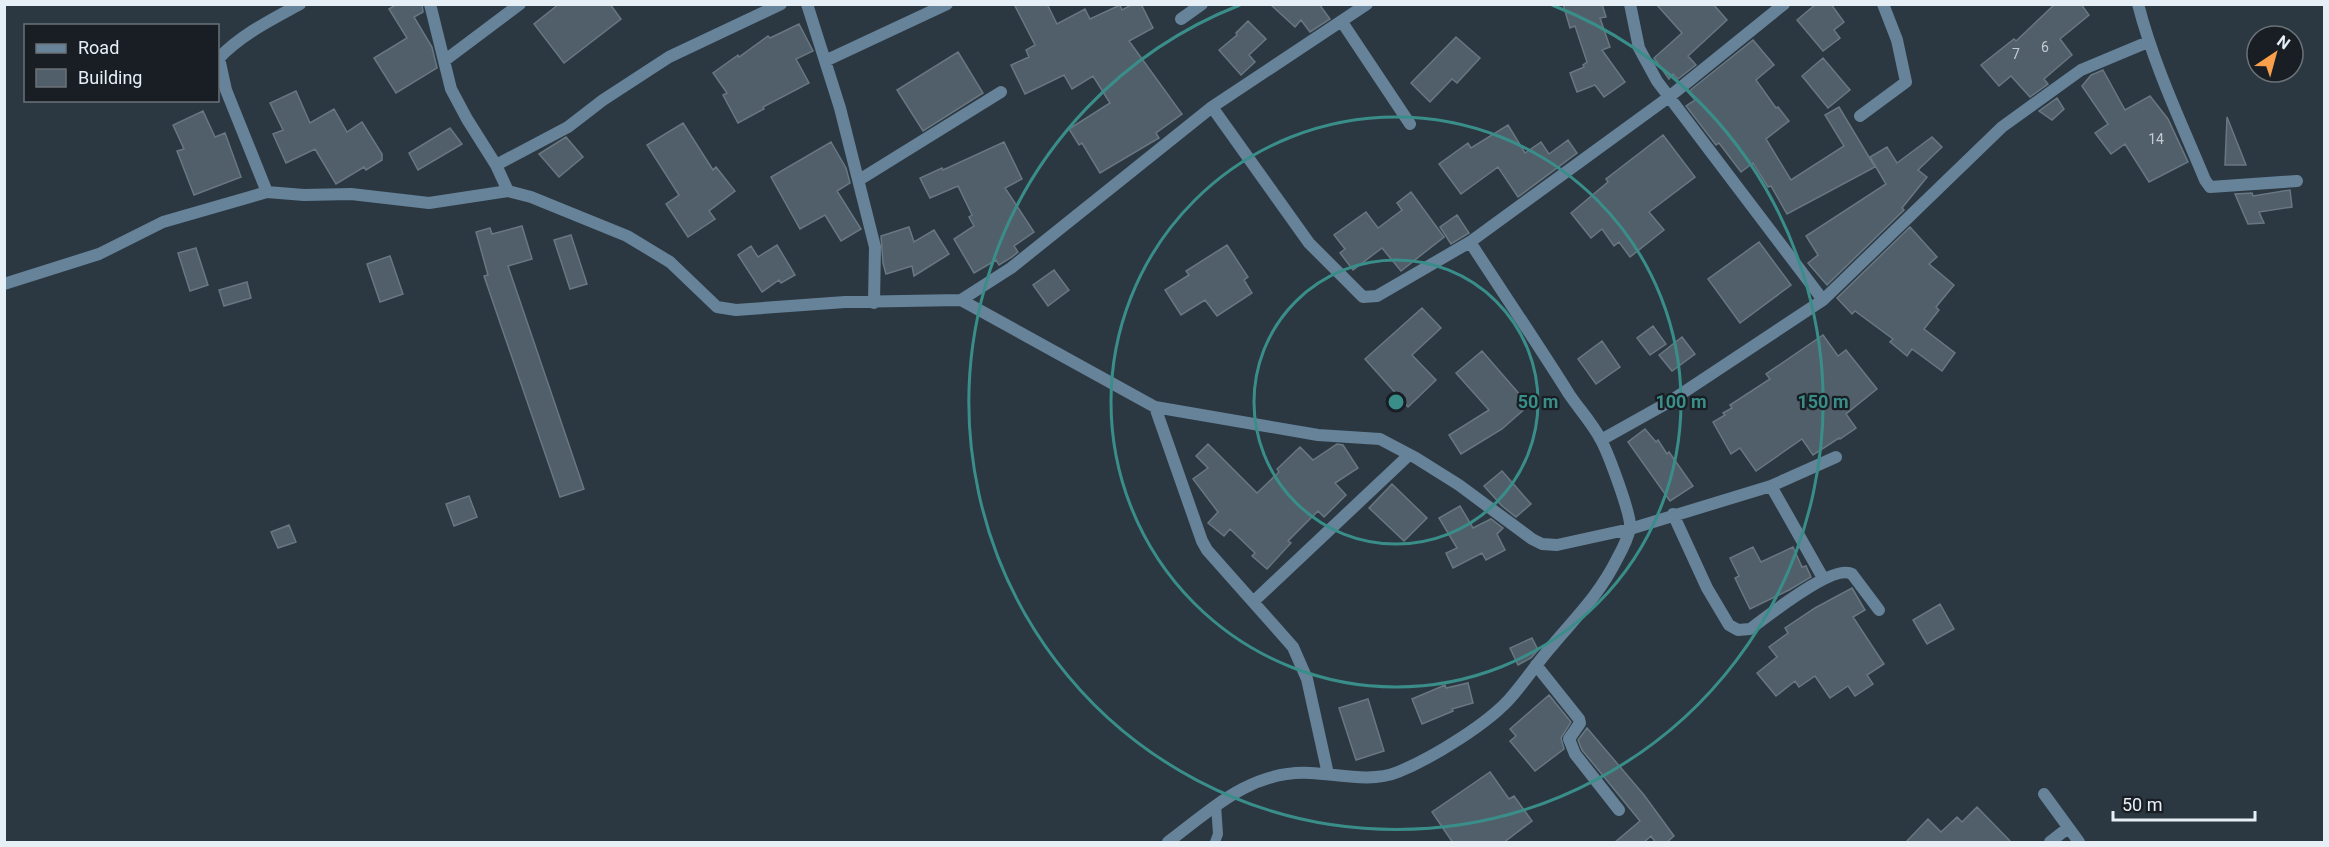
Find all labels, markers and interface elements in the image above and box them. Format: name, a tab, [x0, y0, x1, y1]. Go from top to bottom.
legend	[24, 24, 219, 102]
north arrow	[2245, 24, 2305, 84]
text: N	[2273, 31, 2294, 53]
text: Road	[78, 37, 119, 58]
house number: 6	[2041, 39, 2049, 55]
house number: 7	[2012, 46, 2020, 62]
text: Building	[78, 67, 142, 88]
house number: 14	[2148, 131, 2164, 147]
text: 50 m	[1518, 391, 1558, 412]
text: 100 m	[1655, 391, 1707, 412]
text: 150 m	[1797, 391, 1849, 412]
centre of rings	[1386, 392, 1406, 412]
scale bar	[2113, 784, 2256, 822]
text: 50 m	[2122, 794, 2162, 815]

